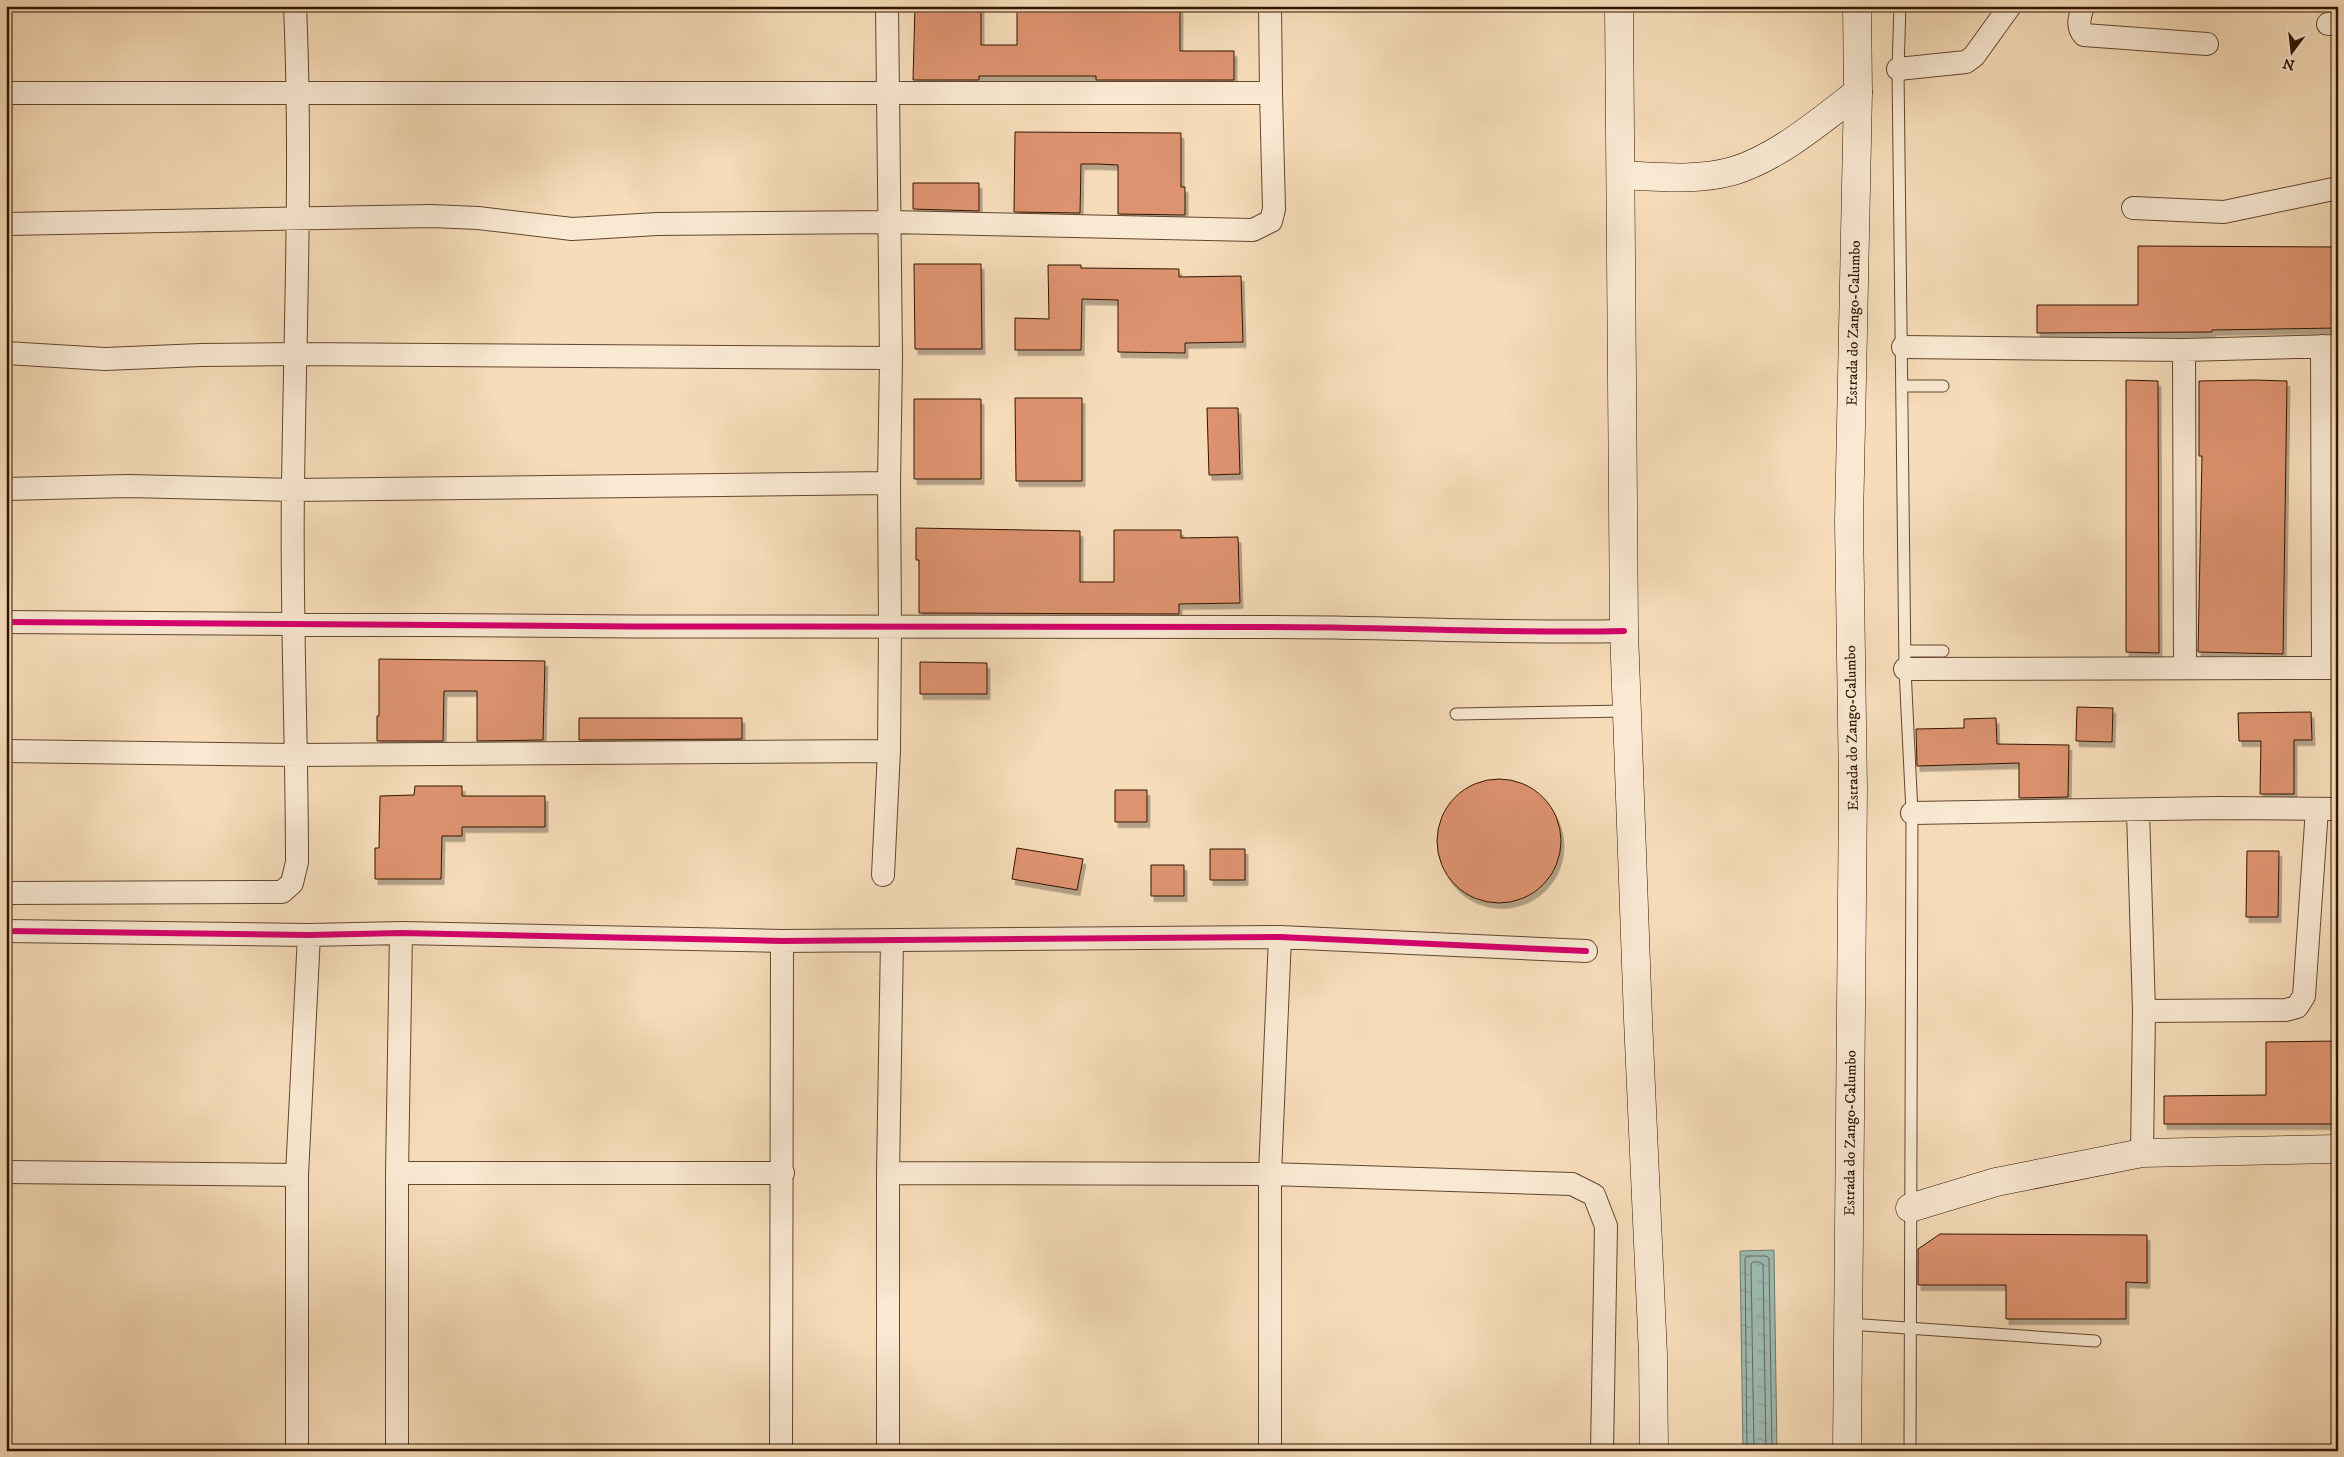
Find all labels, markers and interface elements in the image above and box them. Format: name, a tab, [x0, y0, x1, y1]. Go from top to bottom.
north arrow	[2266, 28, 2316, 78]
text: N	[2281, 53, 2297, 74]
street label: Estrada do Zango-Calumbo	[1842, 240, 1864, 406]
street label: Estrada do Zango-Calumbo	[1841, 645, 1863, 811]
street label: Estrada do Zango-Calumbo	[1840, 1050, 1860, 1216]

